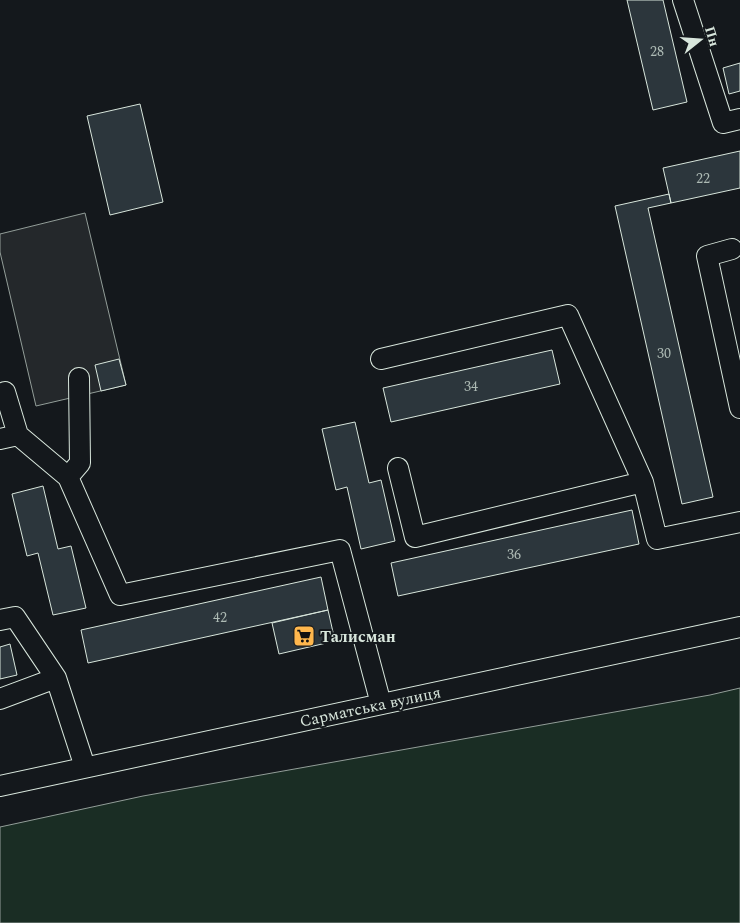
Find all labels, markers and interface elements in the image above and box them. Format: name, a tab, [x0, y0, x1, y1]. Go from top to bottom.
north arrow	[675, 15, 725, 65]
text: Пн	[699, 24, 725, 49]
house number: 28	[650, 41, 664, 62]
house number: 22	[696, 168, 710, 189]
house number: 30	[657, 343, 671, 364]
house number: 34	[464, 376, 478, 397]
house number: 36	[507, 544, 521, 565]
house number: 42	[213, 607, 227, 628]
supermarket icon: Талисман	[292, 624, 316, 648]
place label: Талисман	[320, 625, 396, 649]
street label: Сарматська вулиця	[297, 680, 443, 734]

